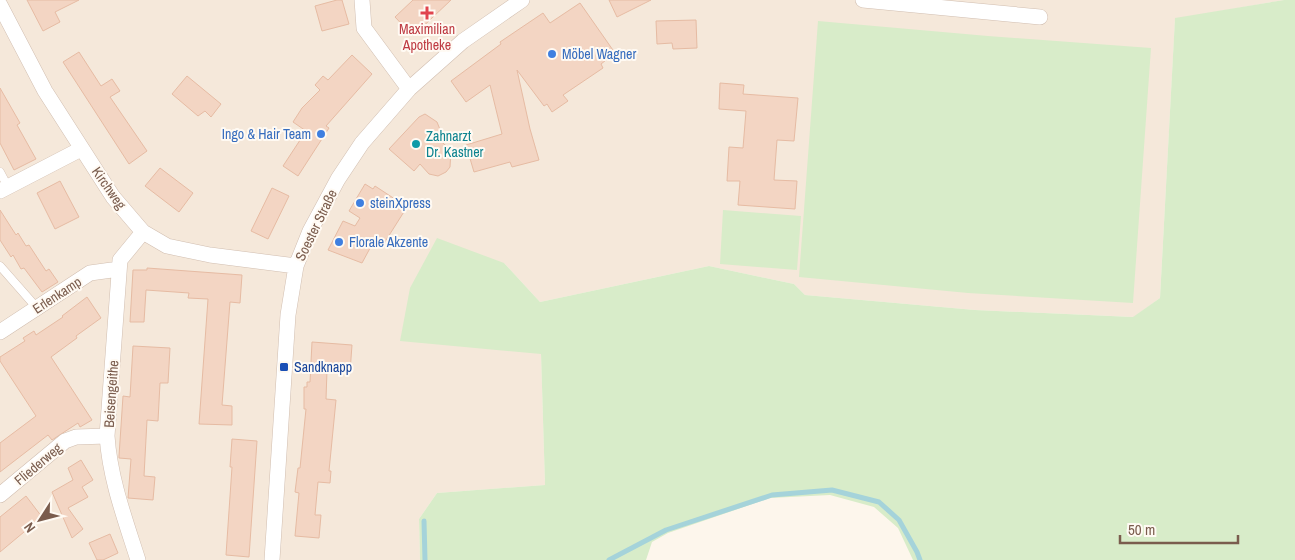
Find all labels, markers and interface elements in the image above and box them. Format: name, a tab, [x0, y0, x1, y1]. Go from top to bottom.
marker: Maximilian Apotheke	[421, 7, 433, 19]
place label: Maximilian Apotheke	[399, 20, 455, 54]
place label: Möbel Wagner	[562, 45, 636, 63]
marker: Möbel Wagner	[546, 48, 558, 60]
place label: Ingo & Hair Team	[222, 125, 311, 143]
place label: Zahnarzt Dr. Kastner	[426, 127, 484, 161]
marker: Ingo & Hair Team	[315, 128, 327, 140]
marker: Zahnarzt Dr. Kastner	[410, 138, 422, 150]
street label: Kirchweg	[88, 163, 130, 213]
street label: Soester Straße	[291, 186, 341, 264]
place label: steinXpress	[370, 194, 431, 212]
marker: steinXpress	[354, 197, 366, 209]
place label: Florale Akzente	[349, 233, 428, 251]
marker: Florale Akzente	[333, 236, 345, 248]
street label: Erlenkamp	[29, 273, 85, 317]
place label: Sandknapp	[294, 358, 352, 376]
street label: Beisengeithe	[100, 360, 122, 428]
marker: Sandknapp	[278, 361, 290, 373]
street label: Fliederweg	[10, 438, 66, 489]
north arrow	[15, 495, 65, 545]
scale bar	[1120, 512, 1238, 544]
text: N	[20, 519, 39, 536]
text: 50 m	[1128, 519, 1155, 540]

